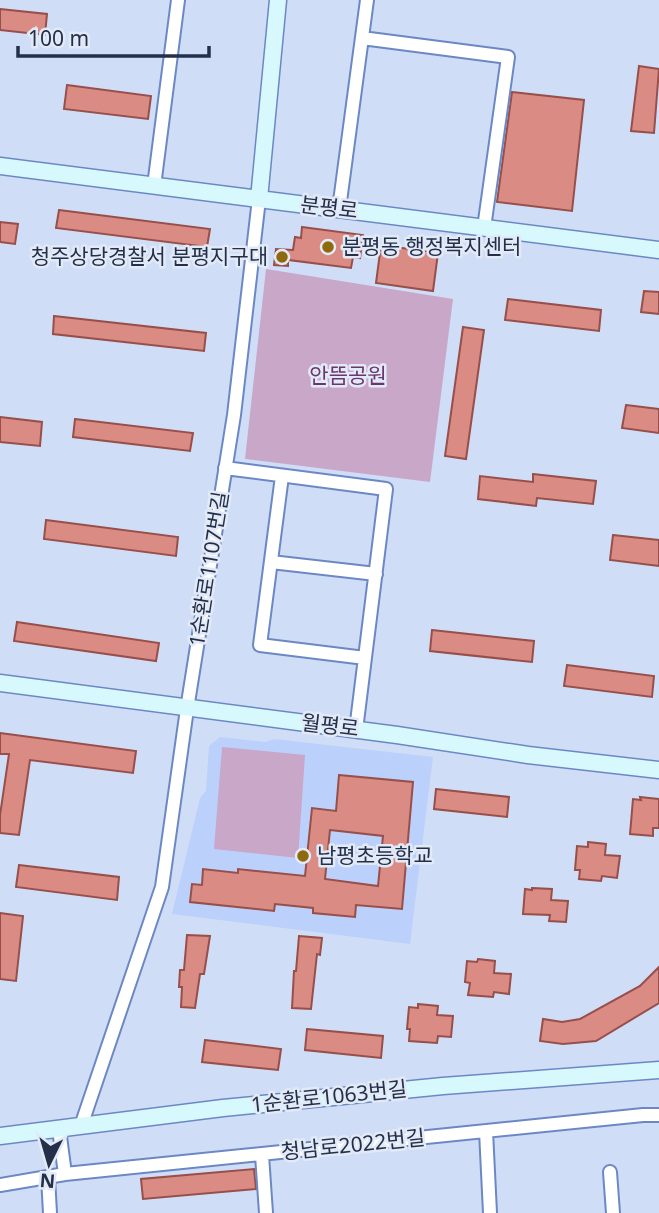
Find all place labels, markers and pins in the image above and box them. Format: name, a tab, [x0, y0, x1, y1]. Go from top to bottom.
place label: 분평동 행정복지센터	[342, 232, 521, 260]
marker: 분평동 행정복지센터	[320, 239, 336, 255]
place label: 청주상당경찰서 분평지구대	[31, 242, 268, 270]
marker: 청주상당경찰서 분평지구대	[274, 249, 290, 265]
place label: 남평초등학교	[317, 841, 433, 869]
marker: 남평초등학교	[295, 848, 311, 864]

